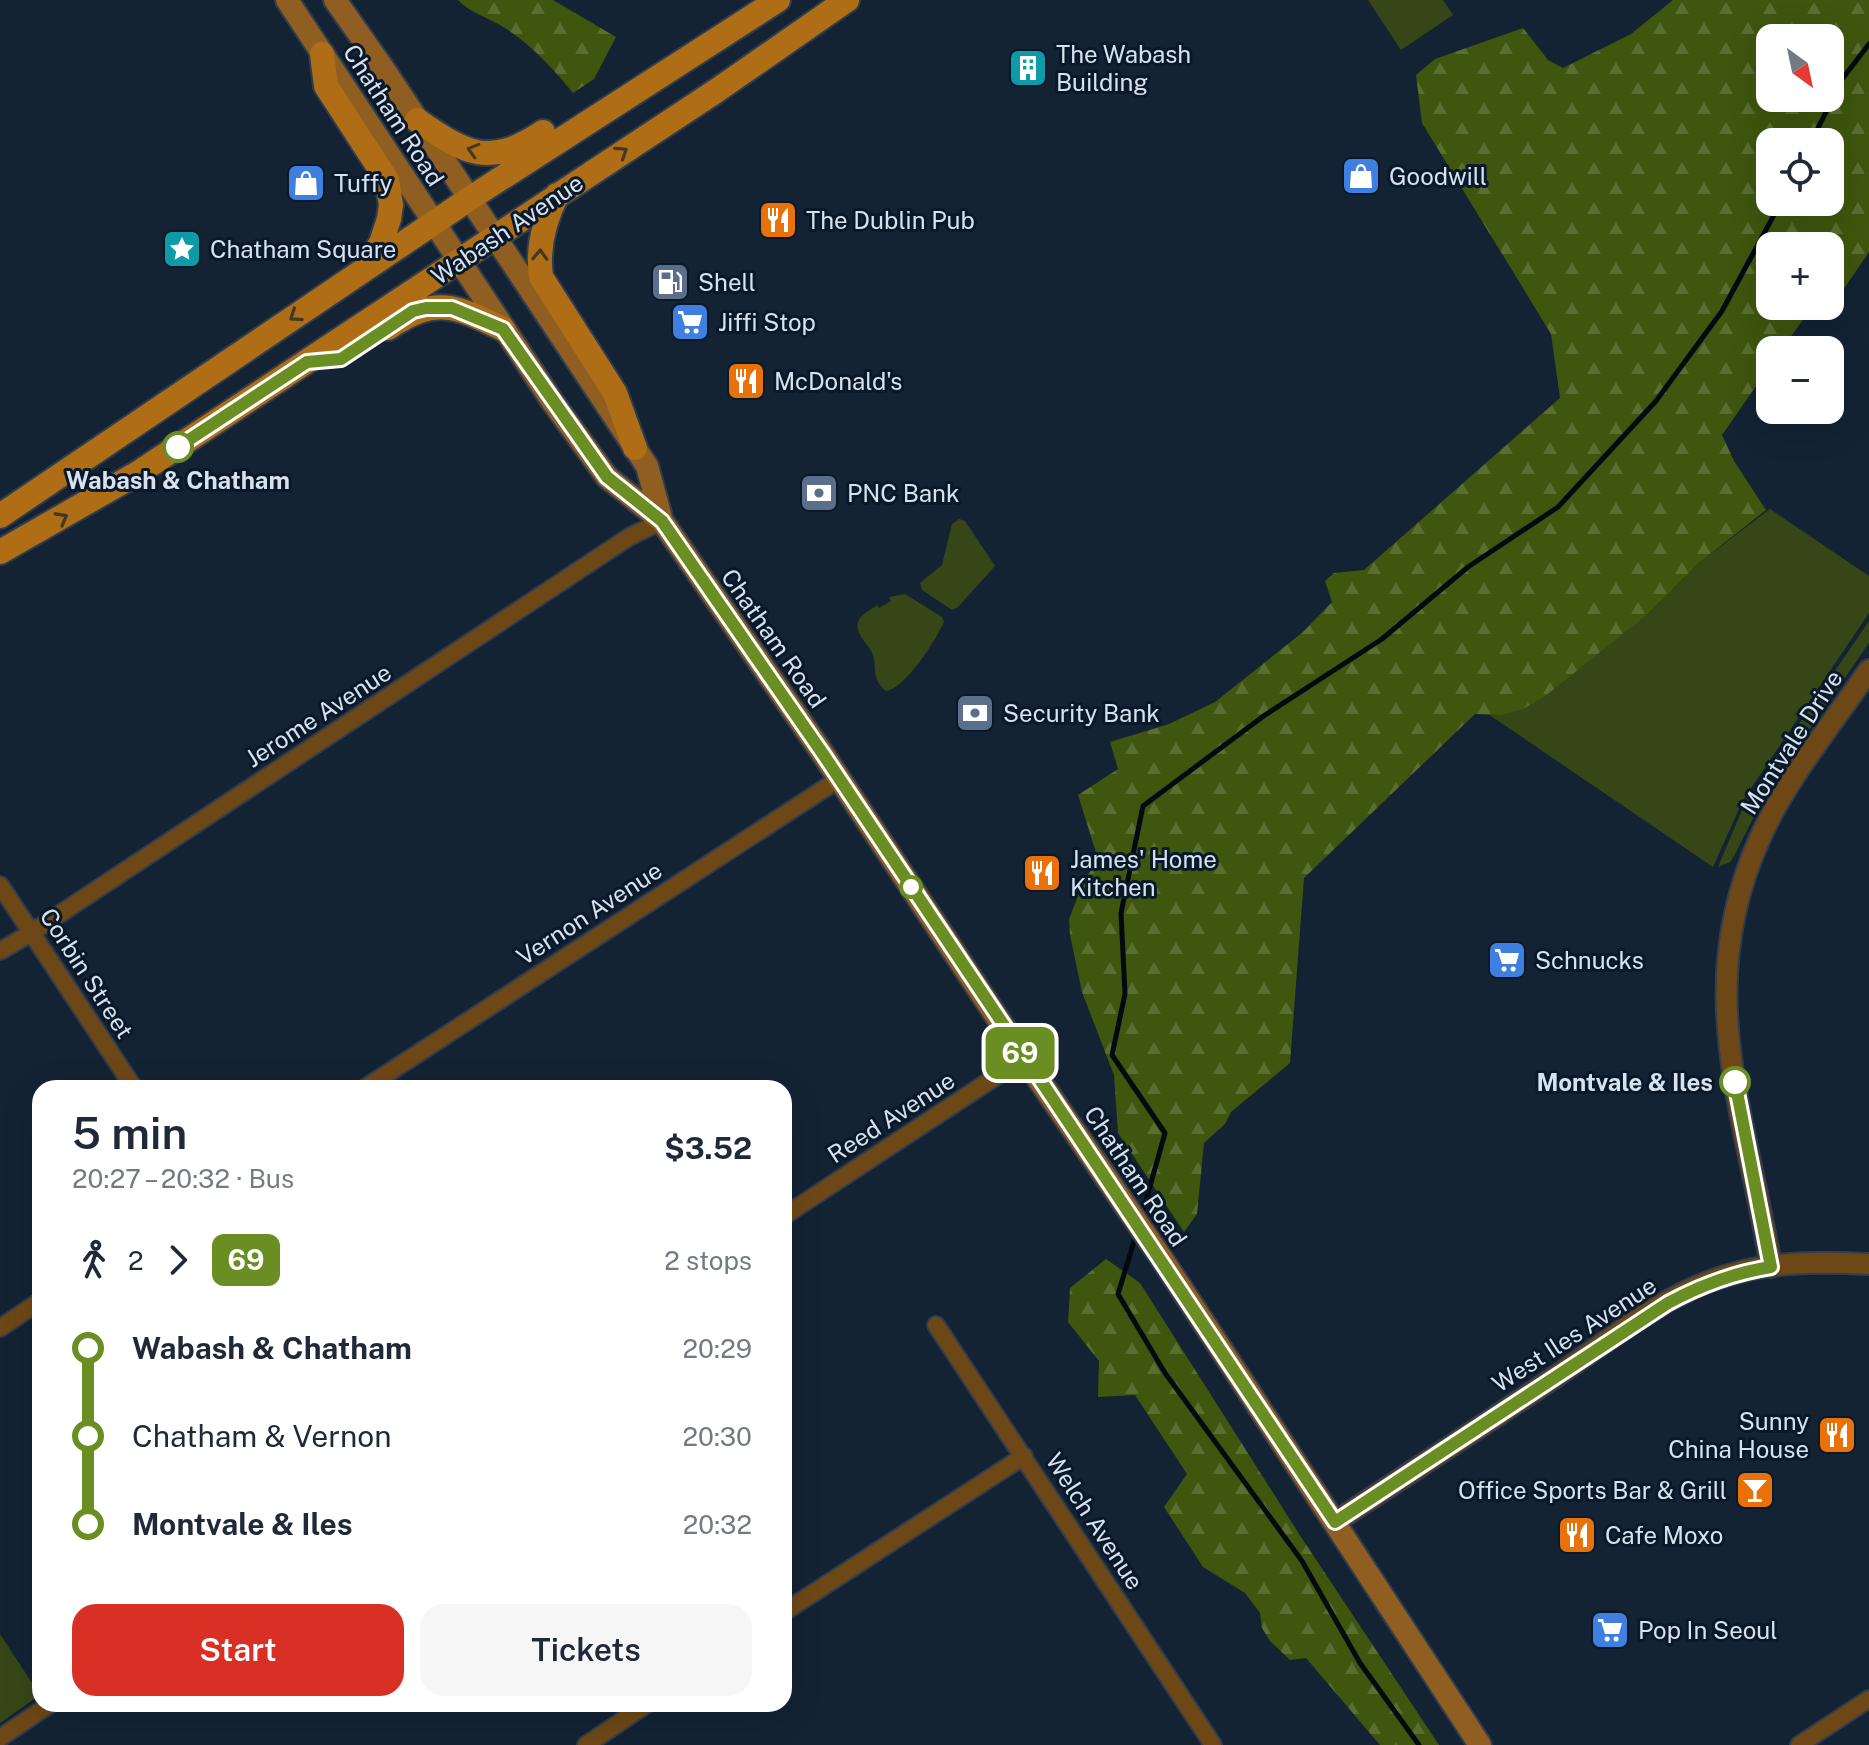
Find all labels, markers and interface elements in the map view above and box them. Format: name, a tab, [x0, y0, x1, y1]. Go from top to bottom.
north arrow	[1756, 24, 1844, 112]
map controls	[1756, 24, 1844, 424]
street label: Chatham Road	[338, 39, 450, 191]
place label: The Wabash Building	[1056, 40, 1191, 96]
building icon: The Wabash Building	[1007, 47, 1049, 89]
button: locate	[1756, 128, 1844, 216]
one-way arrow	[467, 143, 481, 159]
one-way arrow	[614, 147, 628, 162]
shop icon: Goodwill	[1340, 155, 1382, 197]
shop icon: Tuffy	[285, 162, 327, 204]
place label: Goodwill	[1389, 162, 1487, 190]
street label: Wabash Avenue	[426, 168, 588, 290]
place label: Tuffy	[334, 169, 392, 197]
restaurant icon: The Dublin Pub	[757, 199, 799, 241]
place label: The Dublin Pub	[806, 206, 975, 234]
place icon: Chatham Square	[161, 228, 203, 270]
button: +	[1756, 232, 1844, 320]
place label: Chatham Square	[210, 235, 396, 263]
one-way arrow	[531, 248, 549, 261]
fuel station icon: Shell	[649, 261, 691, 303]
place label: Shell	[698, 268, 756, 296]
supermarket icon: Jiffi Stop	[669, 301, 711, 343]
one-way arrow	[290, 306, 304, 321]
place label: Jiffi Stop	[718, 308, 816, 336]
button: −	[1756, 336, 1844, 424]
restaurant icon: McDonald's	[725, 360, 767, 402]
place label: McDonald's	[774, 367, 902, 395]
marker: Wabash & Chatham	[163, 432, 193, 462]
place label: Wabash & Chatham	[66, 466, 290, 494]
bank icon: PNC Bank	[798, 472, 840, 514]
place label: PNC Bank	[847, 479, 959, 507]
one-way arrow	[54, 512, 68, 527]
street label: Chatham Road	[716, 563, 832, 713]
street label: Jerome Avenue	[240, 657, 396, 773]
street label: Montvale Drive	[1734, 665, 1848, 819]
bank icon: Security Bank	[954, 692, 996, 734]
place label: Security Bank	[1003, 699, 1160, 727]
place label: James' Home Kitchen	[1070, 845, 1217, 901]
restaurant icon: James' Home Kitchen	[1021, 852, 1063, 894]
street label: Vernon Avenue	[511, 856, 667, 970]
unlabelled marker	[900, 876, 922, 898]
street label: Corbin Street	[35, 903, 139, 1043]
supermarket icon: Schnucks	[1486, 939, 1528, 981]
place label: Schnucks	[1535, 946, 1644, 974]
line badge: 69	[984, 1027, 1056, 1079]
text: 69	[1002, 1036, 1038, 1069]
street label: Reed Avenue	[822, 1066, 960, 1168]
marker: Montvale & Iles	[1720, 1067, 1750, 1097]
place label: Montvale & Iles	[1537, 1068, 1713, 1096]
street label: Chatham Road	[1079, 1101, 1193, 1251]
text: 5 min	[72, 1107, 187, 1159]
text: $3.52	[664, 1130, 752, 1166]
text: 20:27 – 20:32 · Bus	[72, 1163, 294, 1194]
icon: walk	[72, 1238, 116, 1282]
icon: forward	[156, 1238, 200, 1282]
text: 69	[228, 1243, 264, 1276]
text: 2	[128, 1245, 144, 1276]
text: 2 stops	[664, 1245, 752, 1276]
street label: West Iles Avenue	[1487, 1271, 1661, 1397]
text: Wabash & Chatham	[132, 1330, 412, 1366]
text: 20:29	[682, 1333, 752, 1364]
place label: Sunny China House	[1668, 1407, 1809, 1463]
restaurant icon: Sunny China House	[1816, 1414, 1858, 1456]
text: Chatham & Vernon	[132, 1418, 392, 1454]
text: 20:30	[683, 1421, 752, 1452]
street label: Welch Avenue	[1040, 1448, 1150, 1594]
bar icon: Office Sports Bar & Grill	[1734, 1469, 1776, 1511]
place label: Office Sports Bar & Grill	[1458, 1476, 1727, 1504]
text: Montvale & Iles	[132, 1506, 353, 1542]
text: 20:32	[683, 1509, 752, 1540]
restaurant icon: Cafe Moxo	[1556, 1514, 1598, 1556]
place label: Cafe Moxo	[1605, 1521, 1723, 1549]
button: Start	[72, 1604, 404, 1696]
button: Tickets	[420, 1604, 752, 1696]
supermarket icon: Pop In Seoul	[1589, 1609, 1631, 1651]
place label: Pop In Seoul	[1638, 1616, 1778, 1644]

